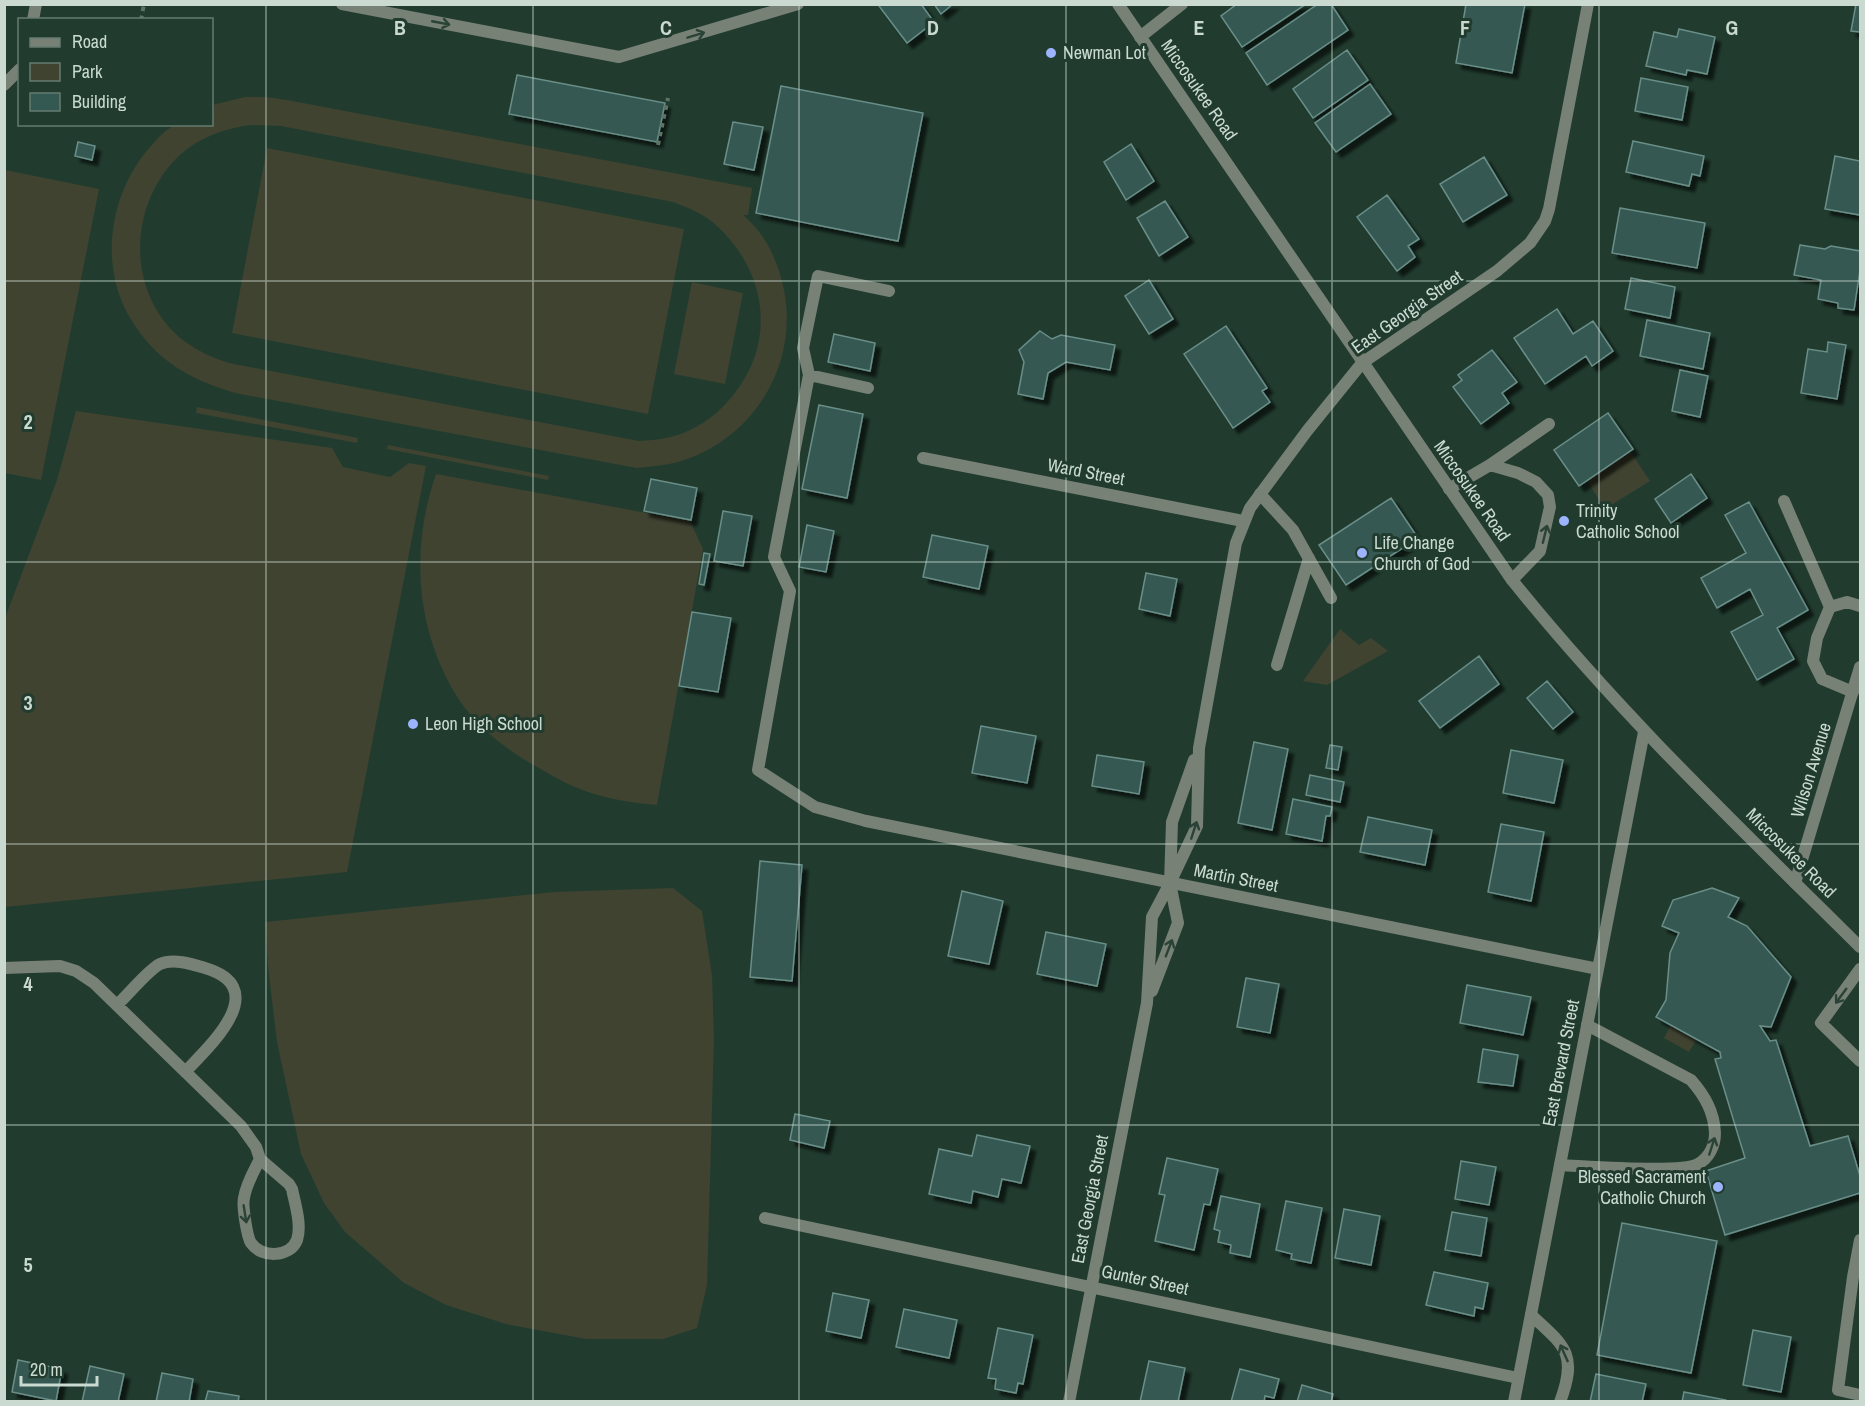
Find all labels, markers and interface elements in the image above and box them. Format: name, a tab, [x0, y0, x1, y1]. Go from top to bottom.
text: B	[394, 14, 406, 41]
text: C	[660, 14, 672, 41]
text: D	[927, 14, 939, 41]
text: E	[1194, 14, 1205, 41]
text: F	[1460, 14, 1470, 41]
text: G	[1726, 14, 1738, 41]
legend	[18, 18, 213, 126]
one-way arrow	[430, 18, 450, 29]
text: Road	[72, 29, 107, 54]
one-way arrow	[686, 29, 705, 40]
street label: Miccosukee Road	[1155, 34, 1244, 145]
place label: Newman Lot	[1063, 40, 1146, 65]
marker: Newman Lot	[1044, 46, 1058, 60]
text: Park	[72, 59, 103, 84]
text: Building	[72, 89, 127, 114]
street label: East Georgia Street	[1346, 264, 1467, 359]
text: 2	[23, 408, 33, 435]
street label: Miccosukee Road	[1428, 435, 1517, 546]
street label: Ward Street	[1045, 452, 1127, 491]
place label: Trinity Catholic School	[1576, 498, 1679, 544]
marker: Trinity Catholic School	[1557, 514, 1571, 528]
one-way arrow	[1539, 524, 1551, 543]
place label: Life Change Church of God	[1374, 530, 1470, 576]
marker: Life Change Church of God	[1355, 546, 1369, 560]
text: 3	[23, 689, 33, 716]
place label: Leon High School	[425, 711, 542, 736]
marker: Leon High School	[406, 717, 420, 731]
street label: Wilson Avenue	[1784, 719, 1837, 820]
street label: Miccosukee Road	[1741, 802, 1842, 903]
one-way arrow	[1189, 820, 1200, 839]
street label: Martin Street	[1192, 857, 1280, 898]
one-way arrow	[1164, 939, 1175, 958]
text: 4	[23, 970, 33, 997]
one-way arrow	[1834, 988, 1847, 1004]
street label: East Brevard Street	[1536, 997, 1585, 1129]
street label: East Georgia Street	[1065, 1132, 1114, 1265]
one-way arrow	[1707, 1137, 1718, 1155]
place label: Blessed Sacrament Catholic Church	[1578, 1164, 1706, 1210]
marker: Blessed Sacrament Catholic Church	[1711, 1180, 1725, 1194]
one-way arrow	[240, 1204, 251, 1223]
text: 5	[23, 1251, 33, 1278]
street label: Gunter Street	[1099, 1258, 1191, 1301]
one-way arrow	[1558, 1344, 1569, 1362]
scale bar	[21, 1349, 98, 1387]
text: 20 m	[30, 1357, 63, 1382]

